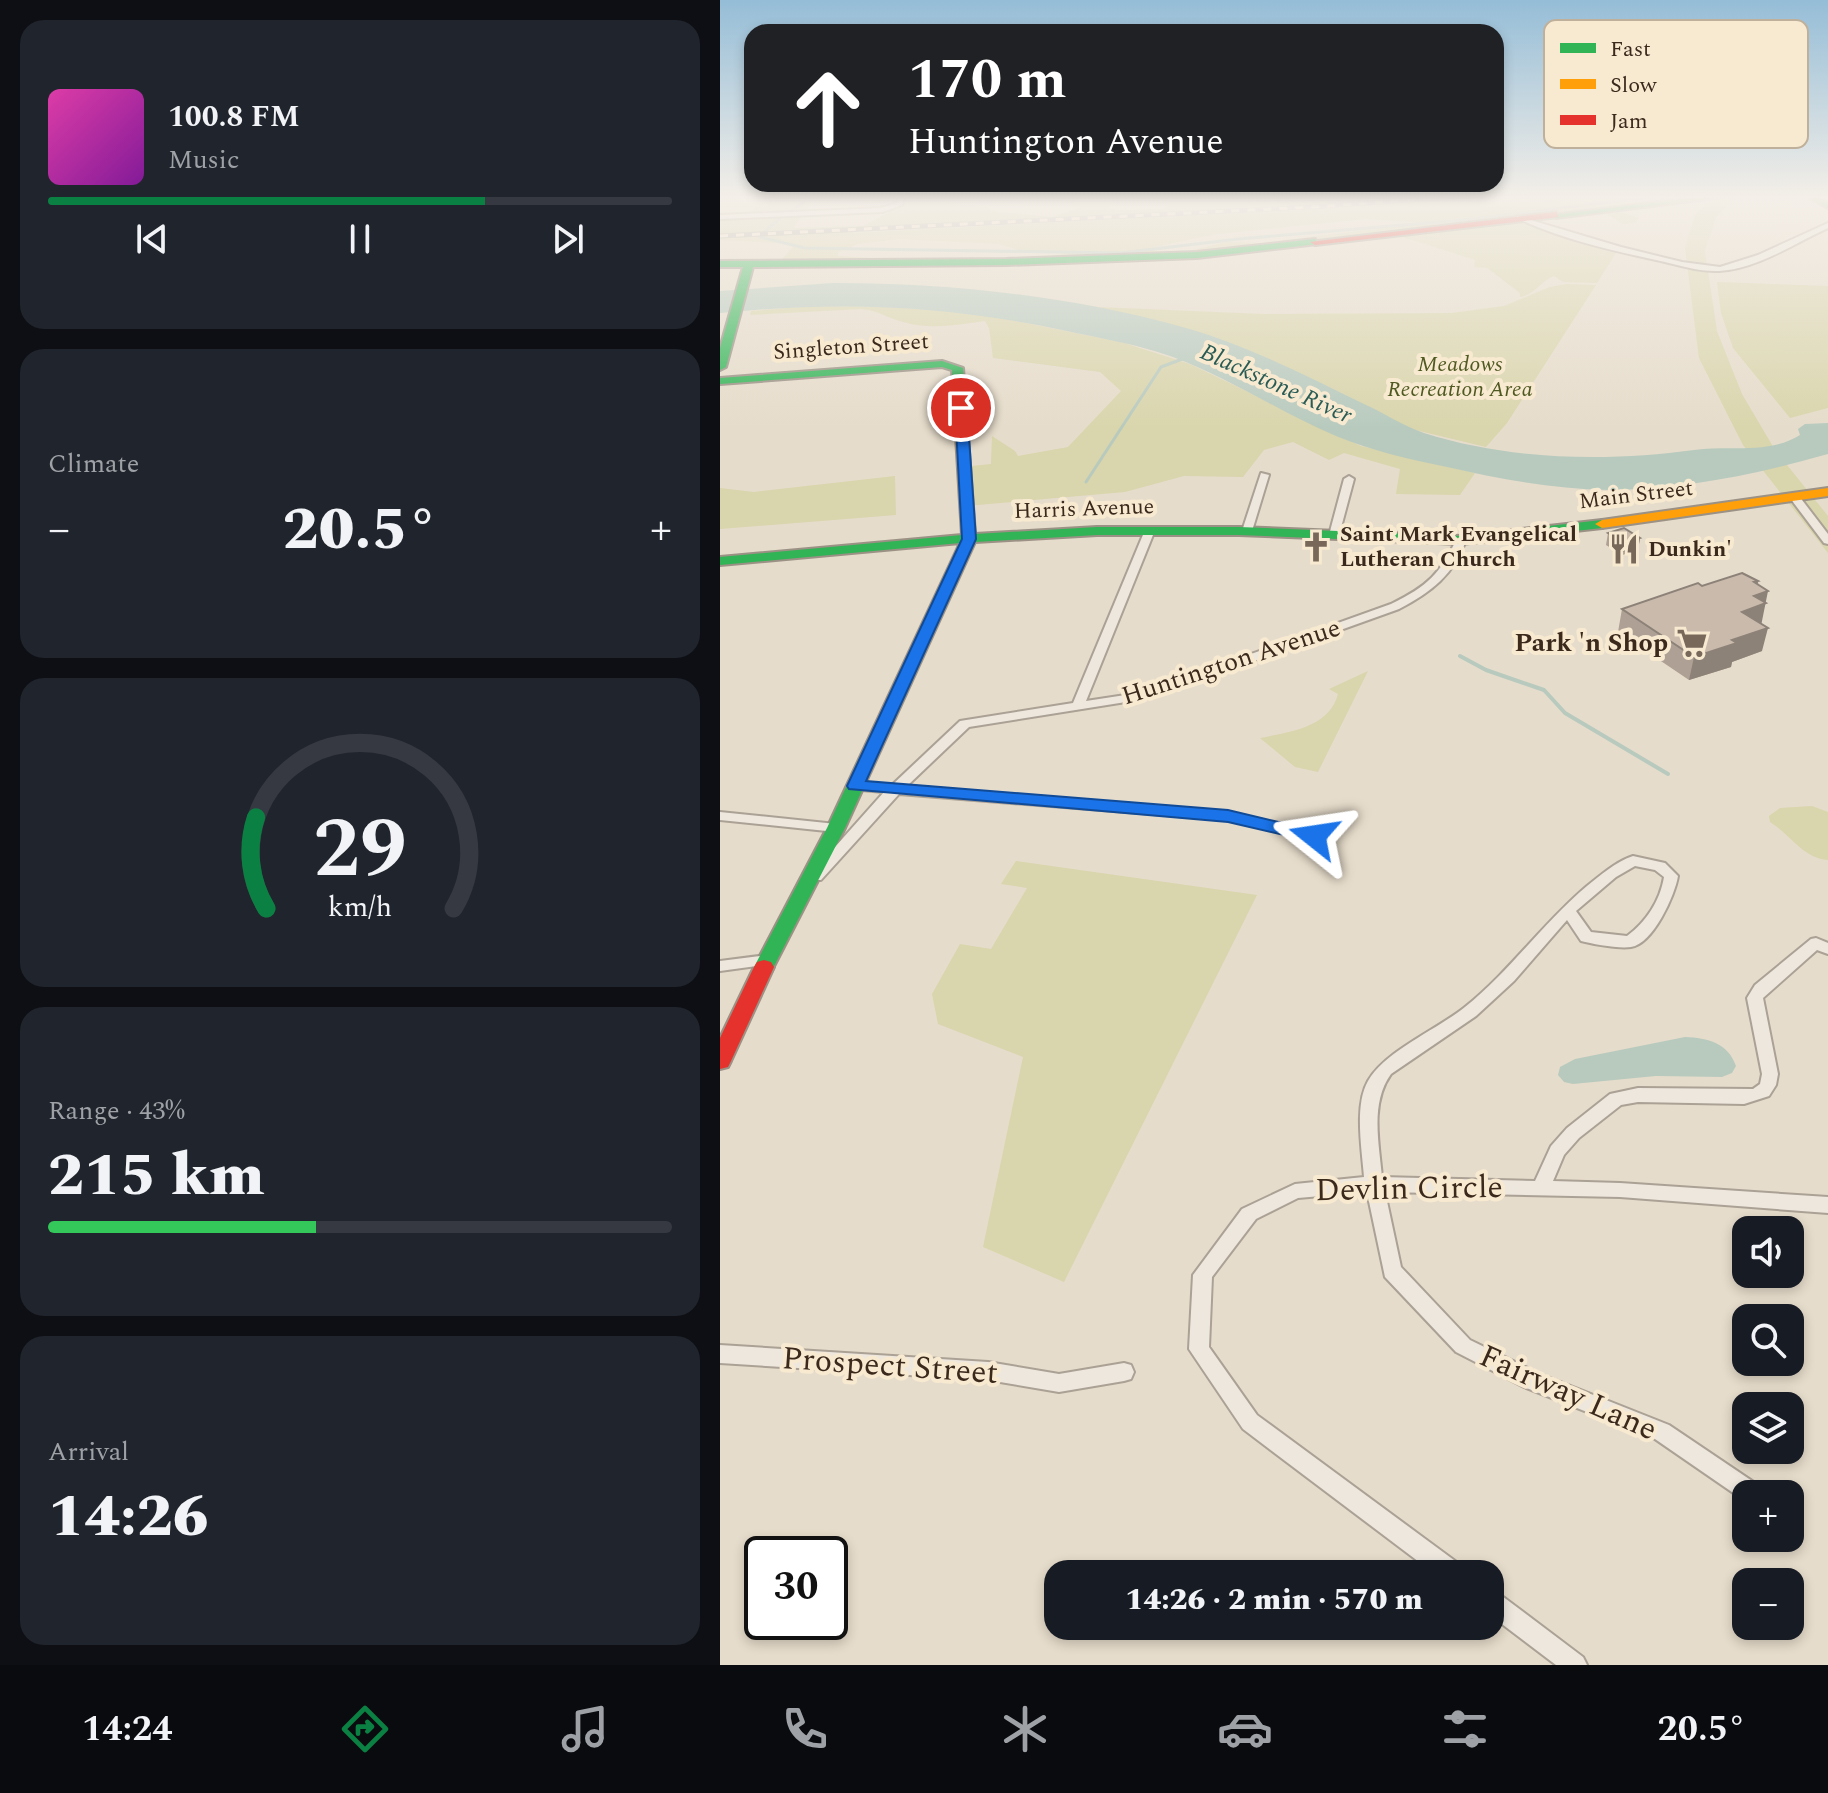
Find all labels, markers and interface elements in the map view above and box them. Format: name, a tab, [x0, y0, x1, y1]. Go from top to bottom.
legend	[1544, 20, 1808, 148]
text: Fast	[1610, 33, 1651, 66]
text: 170 m	[908, 38, 1067, 123]
icon: ahead	[776, 56, 880, 160]
text: Slow	[1610, 69, 1658, 102]
text: 100.8 FM	[168, 94, 300, 140]
text: Jam	[1610, 105, 1648, 138]
text: Huntington Avenue	[908, 115, 1224, 170]
text: Music	[168, 140, 239, 180]
icon: previous	[130, 217, 174, 261]
icon: pause	[338, 217, 382, 261]
icon: next	[546, 217, 590, 261]
street label: Singleton Street	[772, 325, 930, 369]
water label: Blackstone River	[1194, 334, 1358, 434]
park label: Meadows Recreation Area	[1387, 348, 1533, 406]
pin	[927, 374, 995, 442]
icon: arrive	[939, 386, 983, 430]
text: Climate	[48, 444, 139, 484]
street label: Main Street	[1577, 472, 1695, 518]
text: 20.5°	[283, 484, 437, 576]
street label: Harris Avenue	[1013, 490, 1155, 528]
text: −	[48, 496, 70, 563]
text: +	[650, 496, 672, 563]
place label: Saint Mark Evangelical Lutheran Church	[1340, 518, 1577, 576]
church icon: Saint Mark Evangelical Lutheran Church	[1299, 530, 1333, 564]
restaurant icon: Dunkin'	[1607, 532, 1641, 566]
place label: Dunkin'	[1648, 533, 1732, 566]
street label: Huntington Avenue	[1116, 608, 1346, 716]
place label: Park 'n Shop	[1514, 623, 1668, 663]
supermarket icon: Park 'n Shop	[1675, 626, 1709, 660]
text: 29	[313, 786, 407, 913]
position arrow	[1272, 794, 1356, 878]
text: km/h	[328, 886, 392, 929]
text: Range · 43%	[48, 1091, 185, 1131]
text: 215 km	[48, 1130, 265, 1222]
street label: Devlin Circle	[1315, 1163, 1503, 1215]
map controls	[1732, 1216, 1804, 1640]
button: sound	[1732, 1216, 1804, 1288]
button: search	[1732, 1304, 1804, 1376]
street label: Fairway Lane	[1471, 1332, 1665, 1454]
street label: Prospect Street	[780, 1334, 1000, 1398]
button: layers	[1732, 1392, 1804, 1464]
text: Arrival	[48, 1432, 129, 1472]
text: 14:26	[48, 1471, 209, 1563]
button: +	[1732, 1480, 1804, 1552]
speed limit sign: 30	[744, 1536, 848, 1640]
button: −	[1732, 1568, 1804, 1640]
text: 14:26 · 2 min · 570 m	[1125, 1577, 1423, 1623]
icon: directions	[337, 1701, 393, 1757]
icon: music	[557, 1701, 613, 1757]
icon: phone	[777, 1701, 833, 1757]
icon: climate	[997, 1701, 1053, 1757]
icon: car	[1217, 1701, 1273, 1757]
icon: filters	[1437, 1701, 1493, 1757]
text: 14:24	[82, 1702, 173, 1757]
text: 20.5°	[1658, 1702, 1746, 1757]

